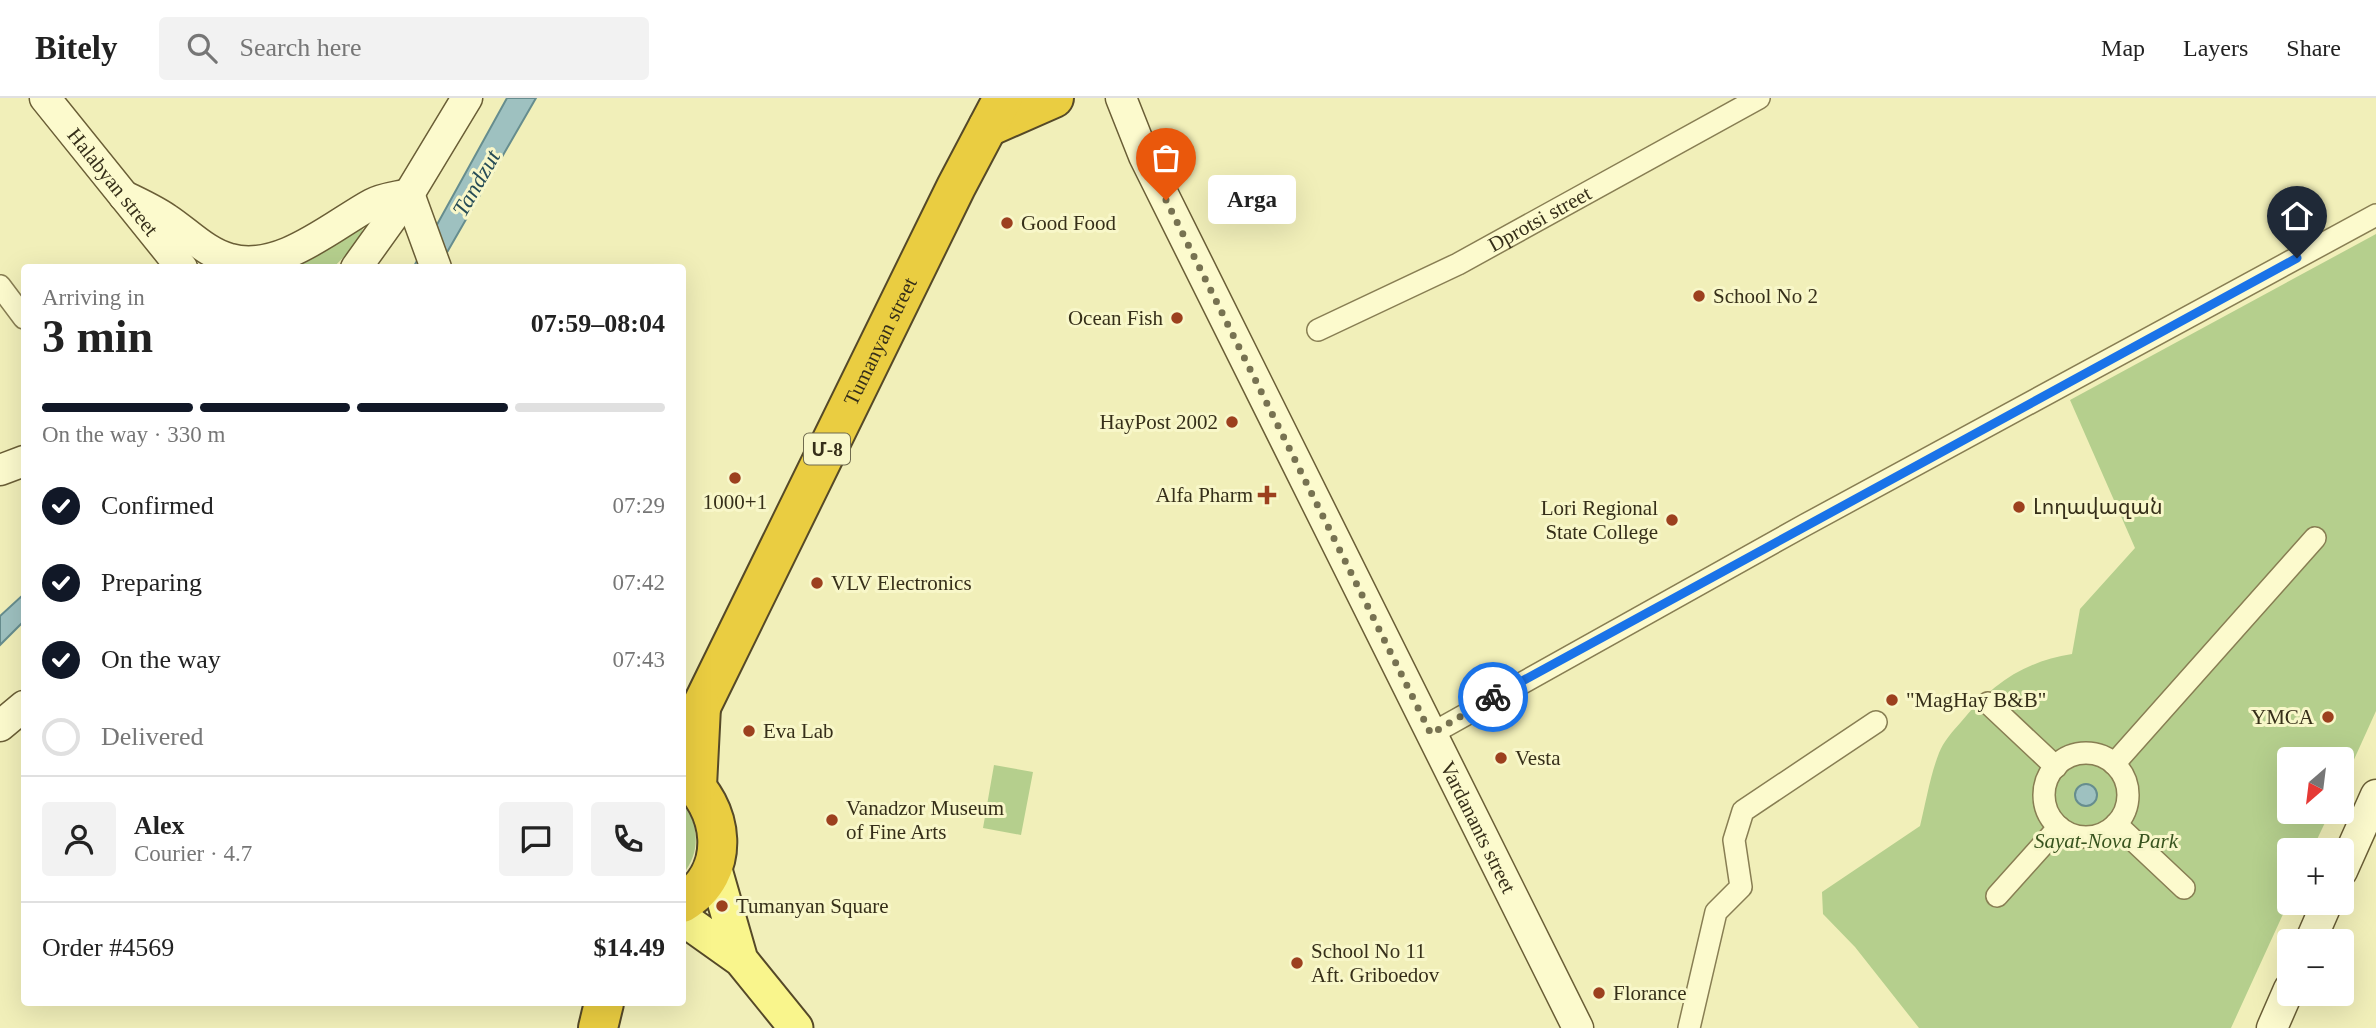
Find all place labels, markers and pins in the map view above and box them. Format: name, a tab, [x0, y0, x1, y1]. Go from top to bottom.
pin	[1136, 128, 1196, 200]
callout: Arga	[1208, 176, 1296, 224]
pin	[2267, 186, 2327, 258]
place label: Good Food	[1021, 211, 1117, 235]
marker: Good Food	[999, 215, 1015, 231]
place label: School No 2	[1713, 284, 1818, 308]
marker: School No 2	[1691, 288, 1707, 304]
place label: Ocean Fish	[1068, 306, 1163, 330]
marker: Ocean Fish	[1169, 310, 1185, 326]
place label: HayPost 2002	[1100, 410, 1218, 434]
marker: HayPost 2002	[1224, 414, 1240, 430]
marker: 1000+1	[727, 470, 743, 486]
place label: Alfa Pharm	[1156, 483, 1253, 507]
marker: Alfa Pharm	[1259, 487, 1275, 503]
place label: 1000+1	[703, 490, 767, 514]
place label: Լողավազան	[2033, 495, 2162, 519]
place label: Lori Regional State College	[1541, 496, 1658, 544]
marker: Լողավազան	[2011, 499, 2027, 515]
marker: Lori Regional State College	[1664, 512, 1680, 528]
place label: VLV Electronics	[831, 571, 972, 595]
marker: VLV Electronics	[809, 575, 825, 591]
place label: "MagHay B&B"	[1906, 688, 2046, 712]
marker: "MagHay B&B"	[1884, 692, 1900, 708]
place label: YMCA	[2251, 705, 2315, 729]
marker: YMCA	[2320, 709, 2336, 725]
place label: Eva Lab	[763, 719, 834, 743]
marker: Eva Lab	[741, 723, 757, 739]
place label: Vesta	[1515, 746, 1561, 770]
marker: Vesta	[1493, 750, 1509, 766]
place label: Vanadzor Museum of Fine Arts	[846, 796, 1004, 844]
marker: Vanadzor Museum of Fine Arts	[824, 812, 840, 828]
place label: Tumanyan Square	[736, 894, 889, 918]
marker: Tumanyan Square	[714, 898, 730, 914]
place label: School No 11 Aft. Griboedov	[1311, 939, 1440, 987]
marker: School No 11 Aft. Griboedov	[1289, 955, 1305, 971]
place label: Florance	[1613, 981, 1686, 1005]
marker: Florance	[1591, 985, 1607, 1001]

